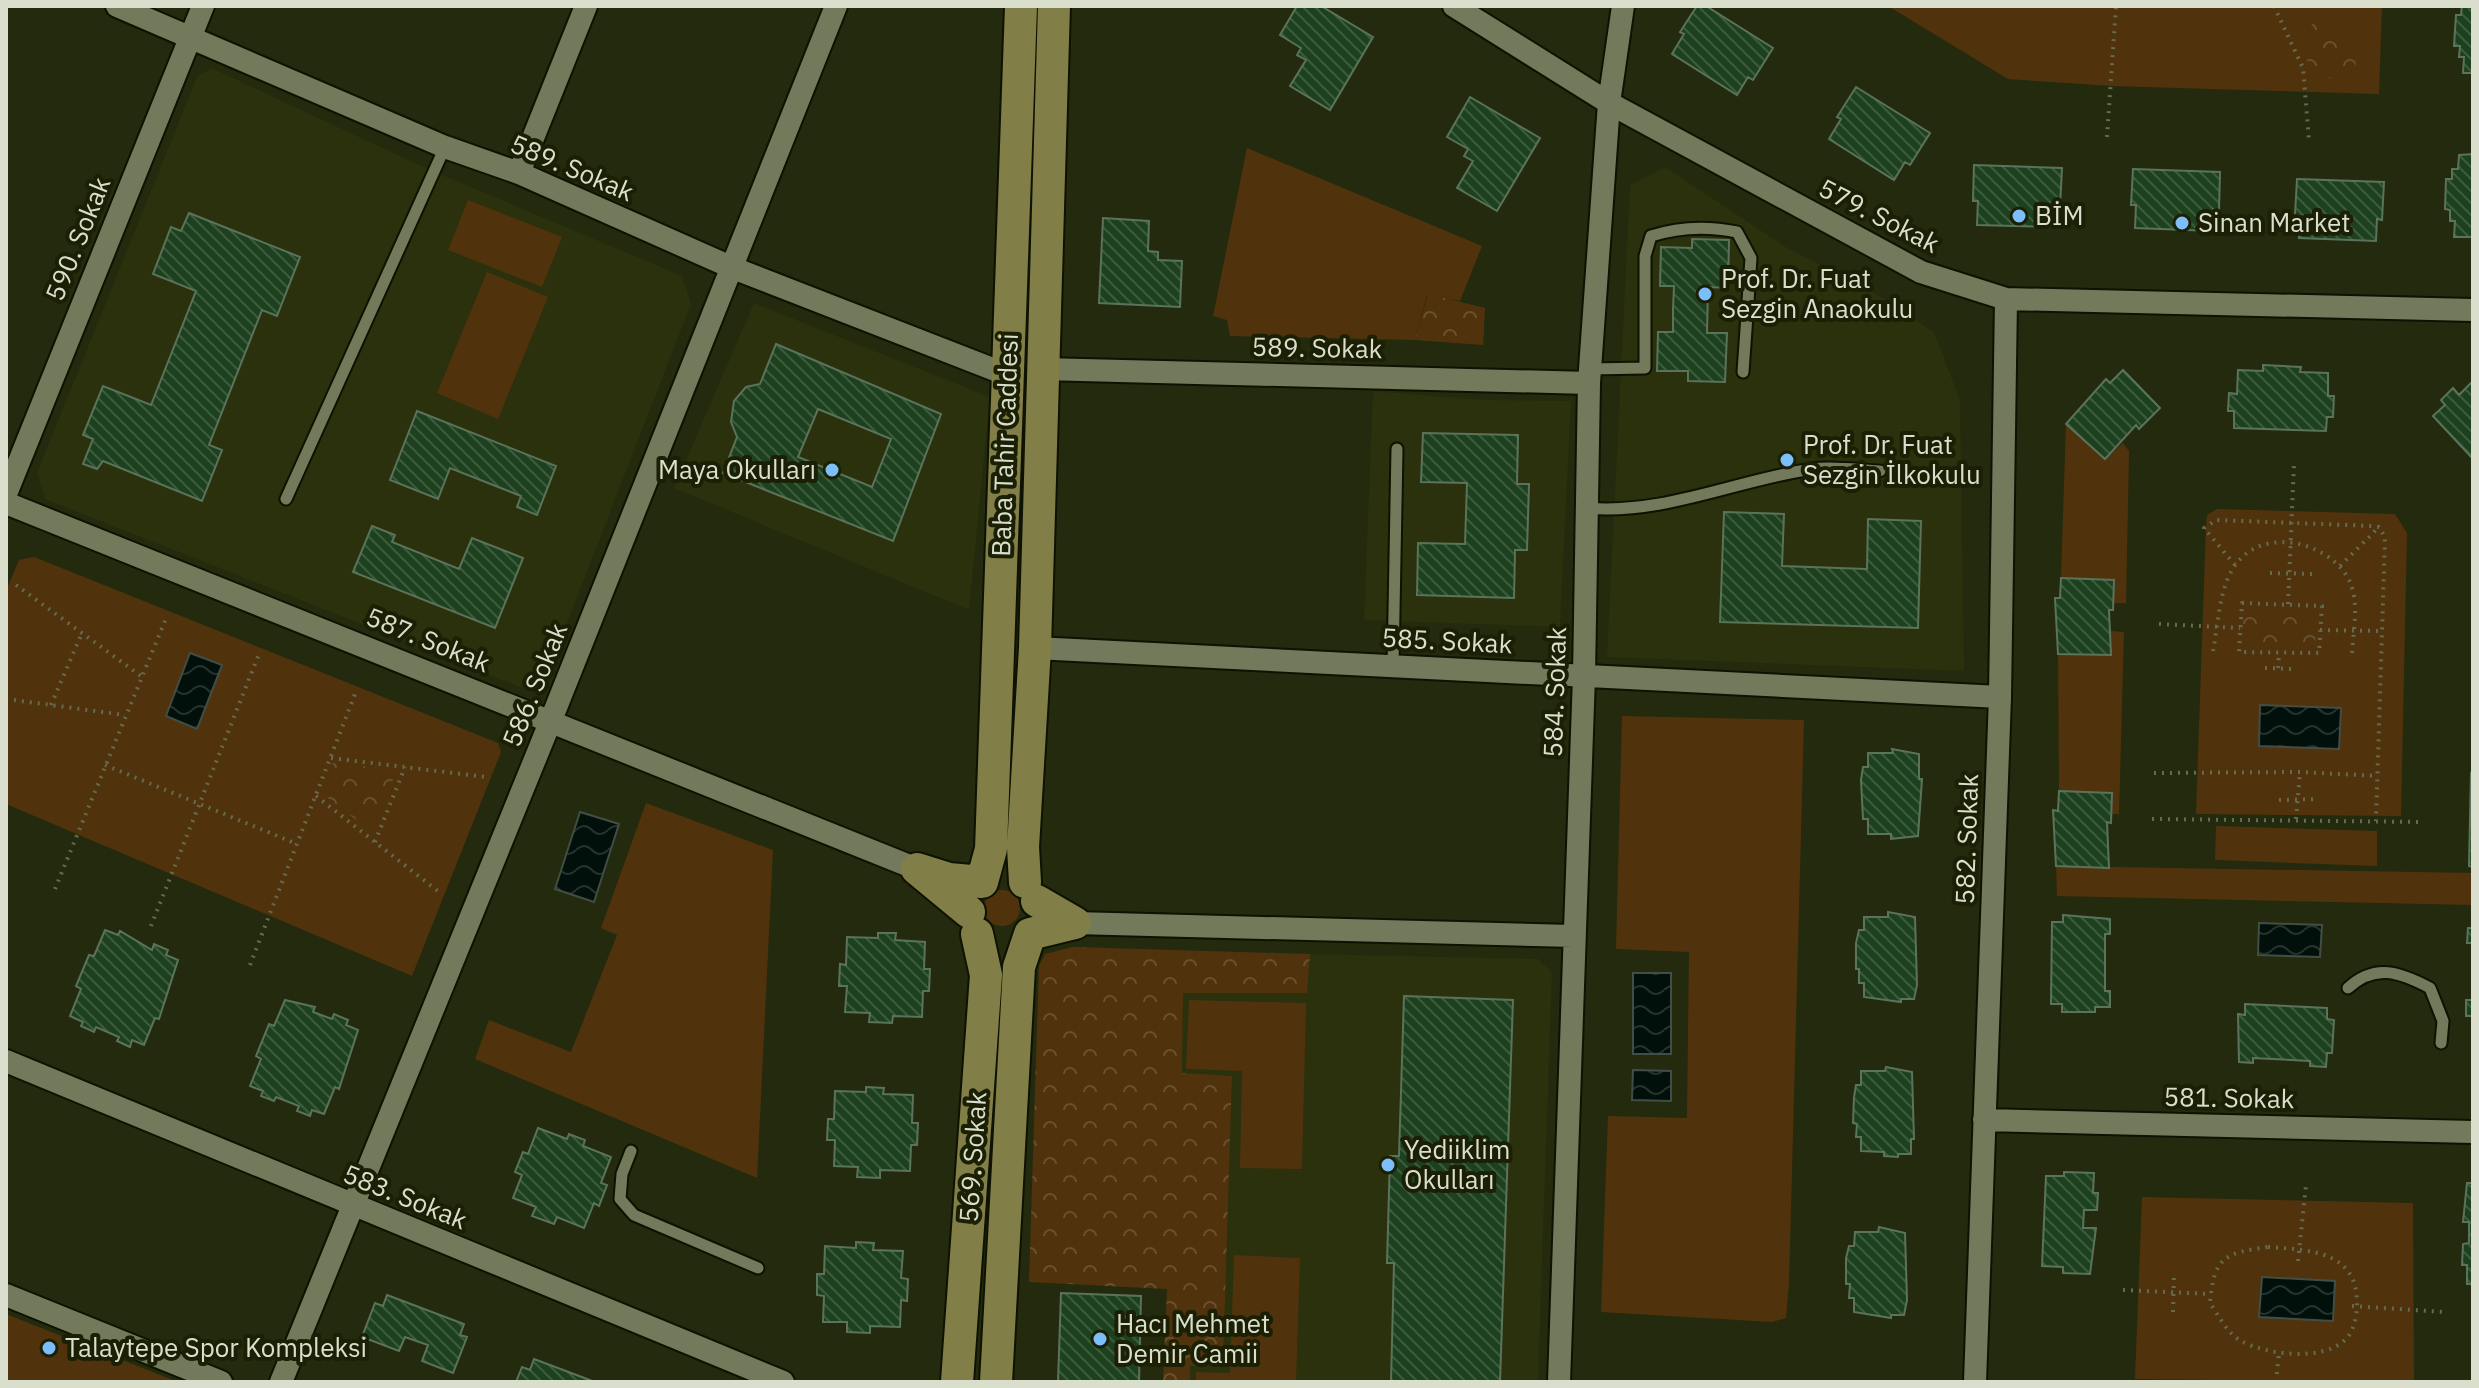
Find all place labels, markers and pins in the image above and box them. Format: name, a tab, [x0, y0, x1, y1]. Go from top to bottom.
place label: BİM	[2035, 198, 2084, 232]
place label: Sinan Market	[2198, 205, 2350, 239]
marker: BİM	[2010, 207, 2028, 225]
marker: Sinan Market	[2173, 214, 2191, 232]
place label: Prof. Dr. Fuat Sezgin Anaokulu	[1721, 261, 1913, 325]
marker: Prof. Dr. Fuat Sezgin Anaokulu	[1696, 285, 1714, 303]
place label: Prof. Dr. Fuat Sezgin İlkokulu	[1803, 427, 1981, 491]
marker: Prof. Dr. Fuat Sezgin İlkokulu	[1778, 451, 1796, 469]
place label: Maya Okulları	[658, 452, 816, 486]
marker: Maya Okulları	[823, 461, 841, 479]
place label: Yediiklim Okulları	[1404, 1132, 1510, 1196]
marker: Yediiklim Okulları	[1379, 1156, 1397, 1174]
place label: Hacı Mehmet Demir Camii	[1116, 1306, 1270, 1370]
place label: Talaytepe Spor Kompleksi	[65, 1330, 367, 1364]
marker: Hacı Mehmet Demir Camii	[1091, 1330, 1109, 1348]
marker: Talaytepe Spor Kompleksi	[40, 1339, 58, 1357]

